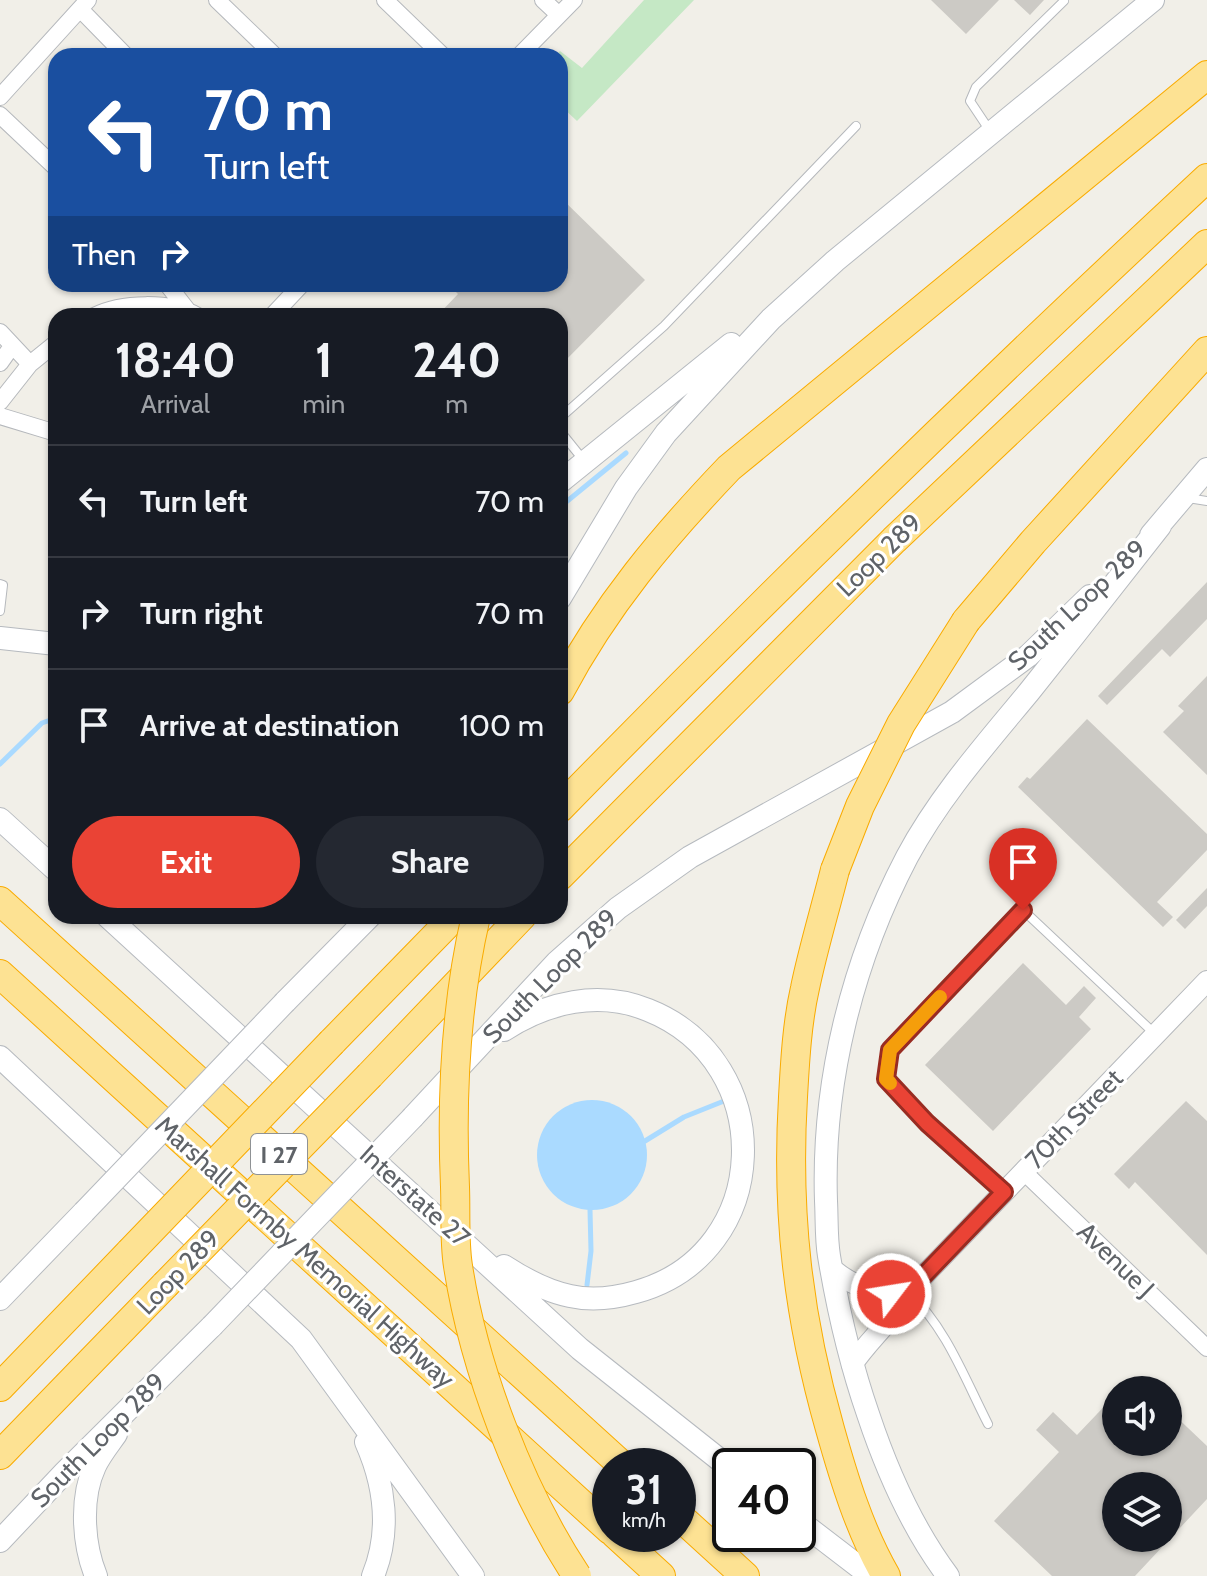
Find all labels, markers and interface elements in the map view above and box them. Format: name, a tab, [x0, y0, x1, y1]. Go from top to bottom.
text: 70 m	[204, 76, 333, 144]
icon: left	[72, 80, 176, 184]
text: Turn left	[204, 144, 329, 188]
icon: right	[152, 232, 196, 276]
text: Then	[72, 236, 136, 273]
text: 18:40	[115, 331, 236, 389]
text: 1	[315, 331, 333, 389]
text: 240	[412, 331, 501, 389]
text: Arrival	[141, 388, 210, 420]
text: min	[303, 388, 345, 420]
text: m	[445, 388, 468, 420]
icon: left	[72, 479, 116, 523]
text: Turn left	[140, 483, 248, 520]
text: 70 m	[475, 483, 544, 520]
street label: Loop 289	[830, 507, 928, 603]
street label: South Loop 289	[1001, 533, 1153, 677]
icon: right	[72, 591, 116, 635]
text: Turn right	[140, 595, 263, 632]
text: 70 m	[475, 595, 544, 632]
icon: arrive	[72, 703, 116, 747]
text: Arrive at destination	[140, 707, 400, 744]
text: 100 m	[459, 707, 544, 744]
button: Exit	[72, 816, 300, 908]
button: Share	[316, 816, 544, 908]
pin	[989, 828, 1057, 910]
icon: arrive	[1001, 840, 1045, 884]
street label: South Loop 289	[476, 902, 624, 1050]
street label: 70th Street	[1019, 1062, 1130, 1176]
street label: Marshall Formby Memorial Highway	[149, 1109, 461, 1395]
road number: I 27	[251, 1134, 307, 1174]
street label: Interstate 27	[353, 1138, 477, 1254]
street label: Avenue J	[1071, 1216, 1161, 1304]
street label: Loop 289	[130, 1223, 226, 1321]
position arrow	[849, 1252, 933, 1336]
street label: South Loop 289	[24, 1366, 172, 1514]
map controls	[1102, 1376, 1182, 1552]
button: sound	[1102, 1376, 1182, 1456]
speed limit sign: 40	[712, 1448, 816, 1552]
text: 31	[626, 1465, 662, 1514]
button: layers	[1102, 1472, 1182, 1552]
text: km/h	[622, 1508, 666, 1532]

